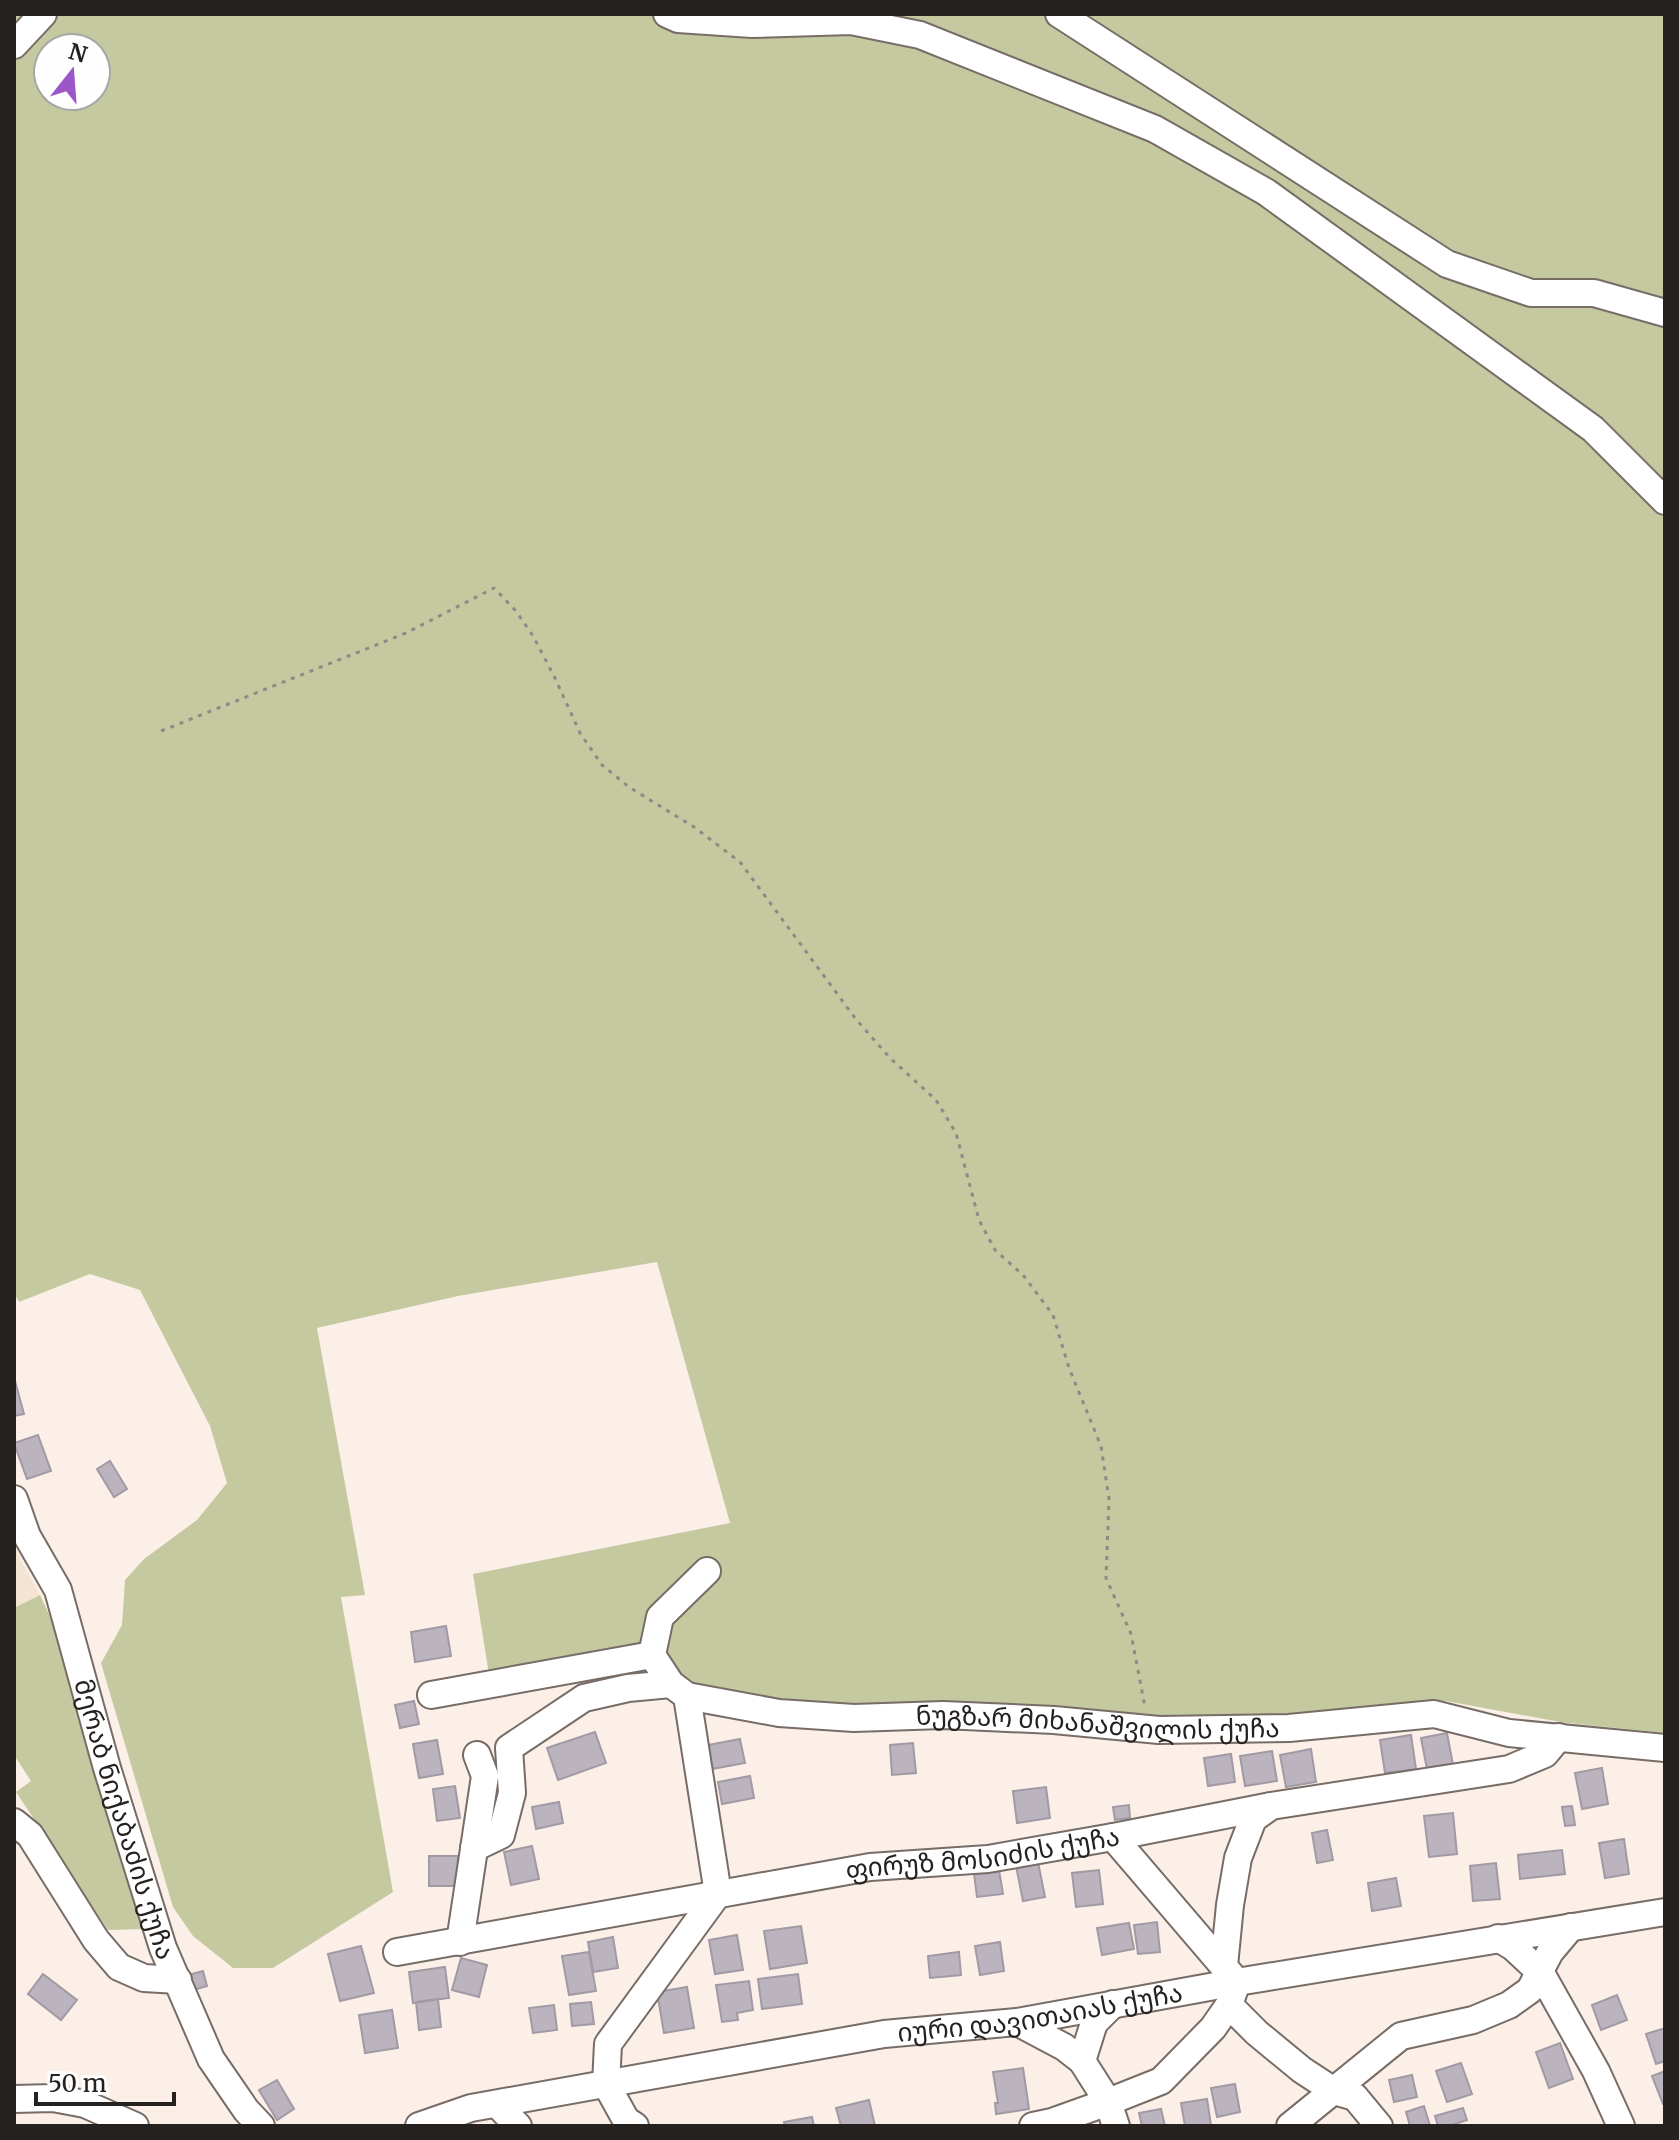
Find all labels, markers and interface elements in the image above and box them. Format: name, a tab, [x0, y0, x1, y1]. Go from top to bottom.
north arrow	[32, 32, 112, 112]
text: N	[65, 37, 91, 69]
street label: მერაბ ნიქაბაძის ქუჩა	[67, 1675, 183, 1964]
street label: ნუგზარ მიხანაშვილის ქუჩა	[915, 1698, 1280, 1746]
street label: ფირუზ მოსიძის ქუჩა	[843, 1819, 1122, 1887]
street label: იური დავითაიას ქუჩა	[896, 1975, 1185, 2049]
scale bar	[36, 2056, 174, 2106]
text: 50 m	[48, 2068, 107, 2099]

